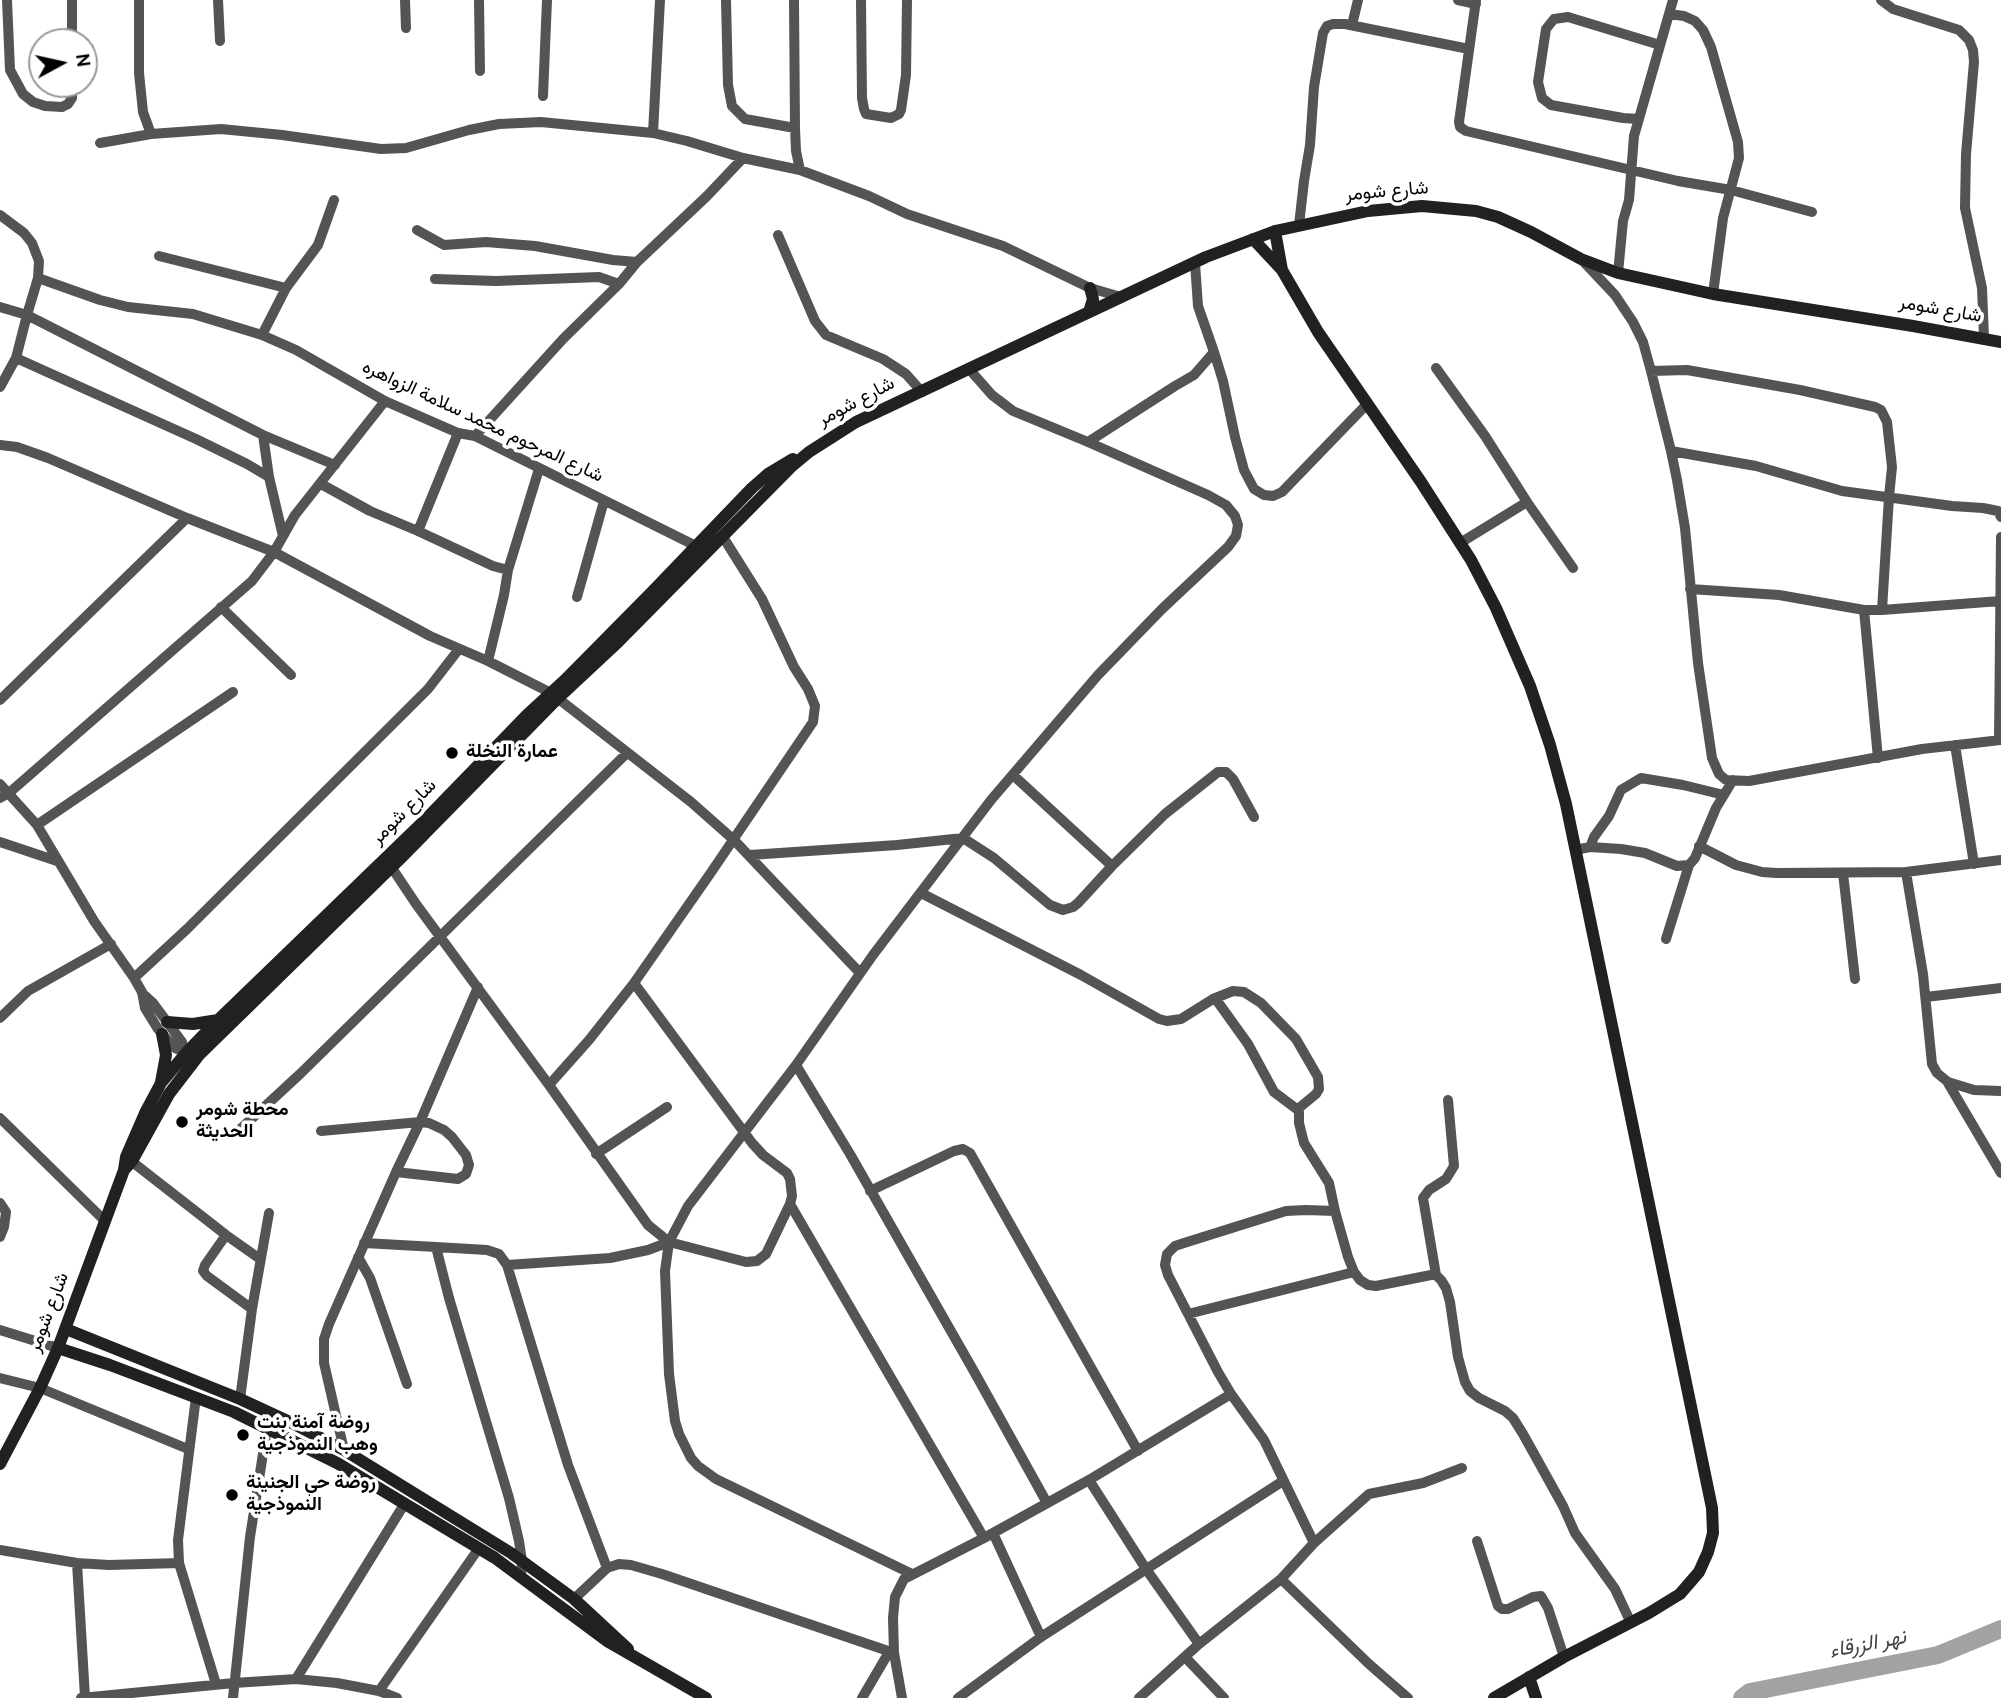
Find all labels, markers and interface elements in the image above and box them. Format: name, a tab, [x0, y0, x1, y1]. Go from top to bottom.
north arrow	[28, 28, 98, 98]
text: N	[69, 52, 95, 69]
street label: شارع شومر	[1344, 178, 1430, 208]
street label: شارع شومر	[1897, 293, 1983, 329]
street label: شارع المرحوم محمد سلامة الزواهره	[358, 357, 606, 489]
street label: شارع شومر	[815, 373, 899, 433]
place label: عمارة النخلة	[466, 742, 558, 764]
marker: عمارة النخلة	[444, 745, 460, 761]
street label: شارع شومر	[367, 775, 443, 851]
place label: محطة شومر الحديثة	[196, 1100, 289, 1144]
marker: محطة شومر الحديثة	[174, 1114, 190, 1130]
street label: شارع شومر	[24, 1270, 76, 1356]
place label: روضة آمنة بنت وهب النموذجية	[257, 1413, 378, 1457]
marker: روضة آمنة بنت وهب النموذجية	[235, 1427, 251, 1443]
place label: روضة حي الجنينة النموذجية	[246, 1473, 376, 1517]
marker: روضة حي الجنينة النموذجية	[224, 1487, 240, 1503]
water label: نهر الزرقاء	[1828, 1626, 1908, 1666]

